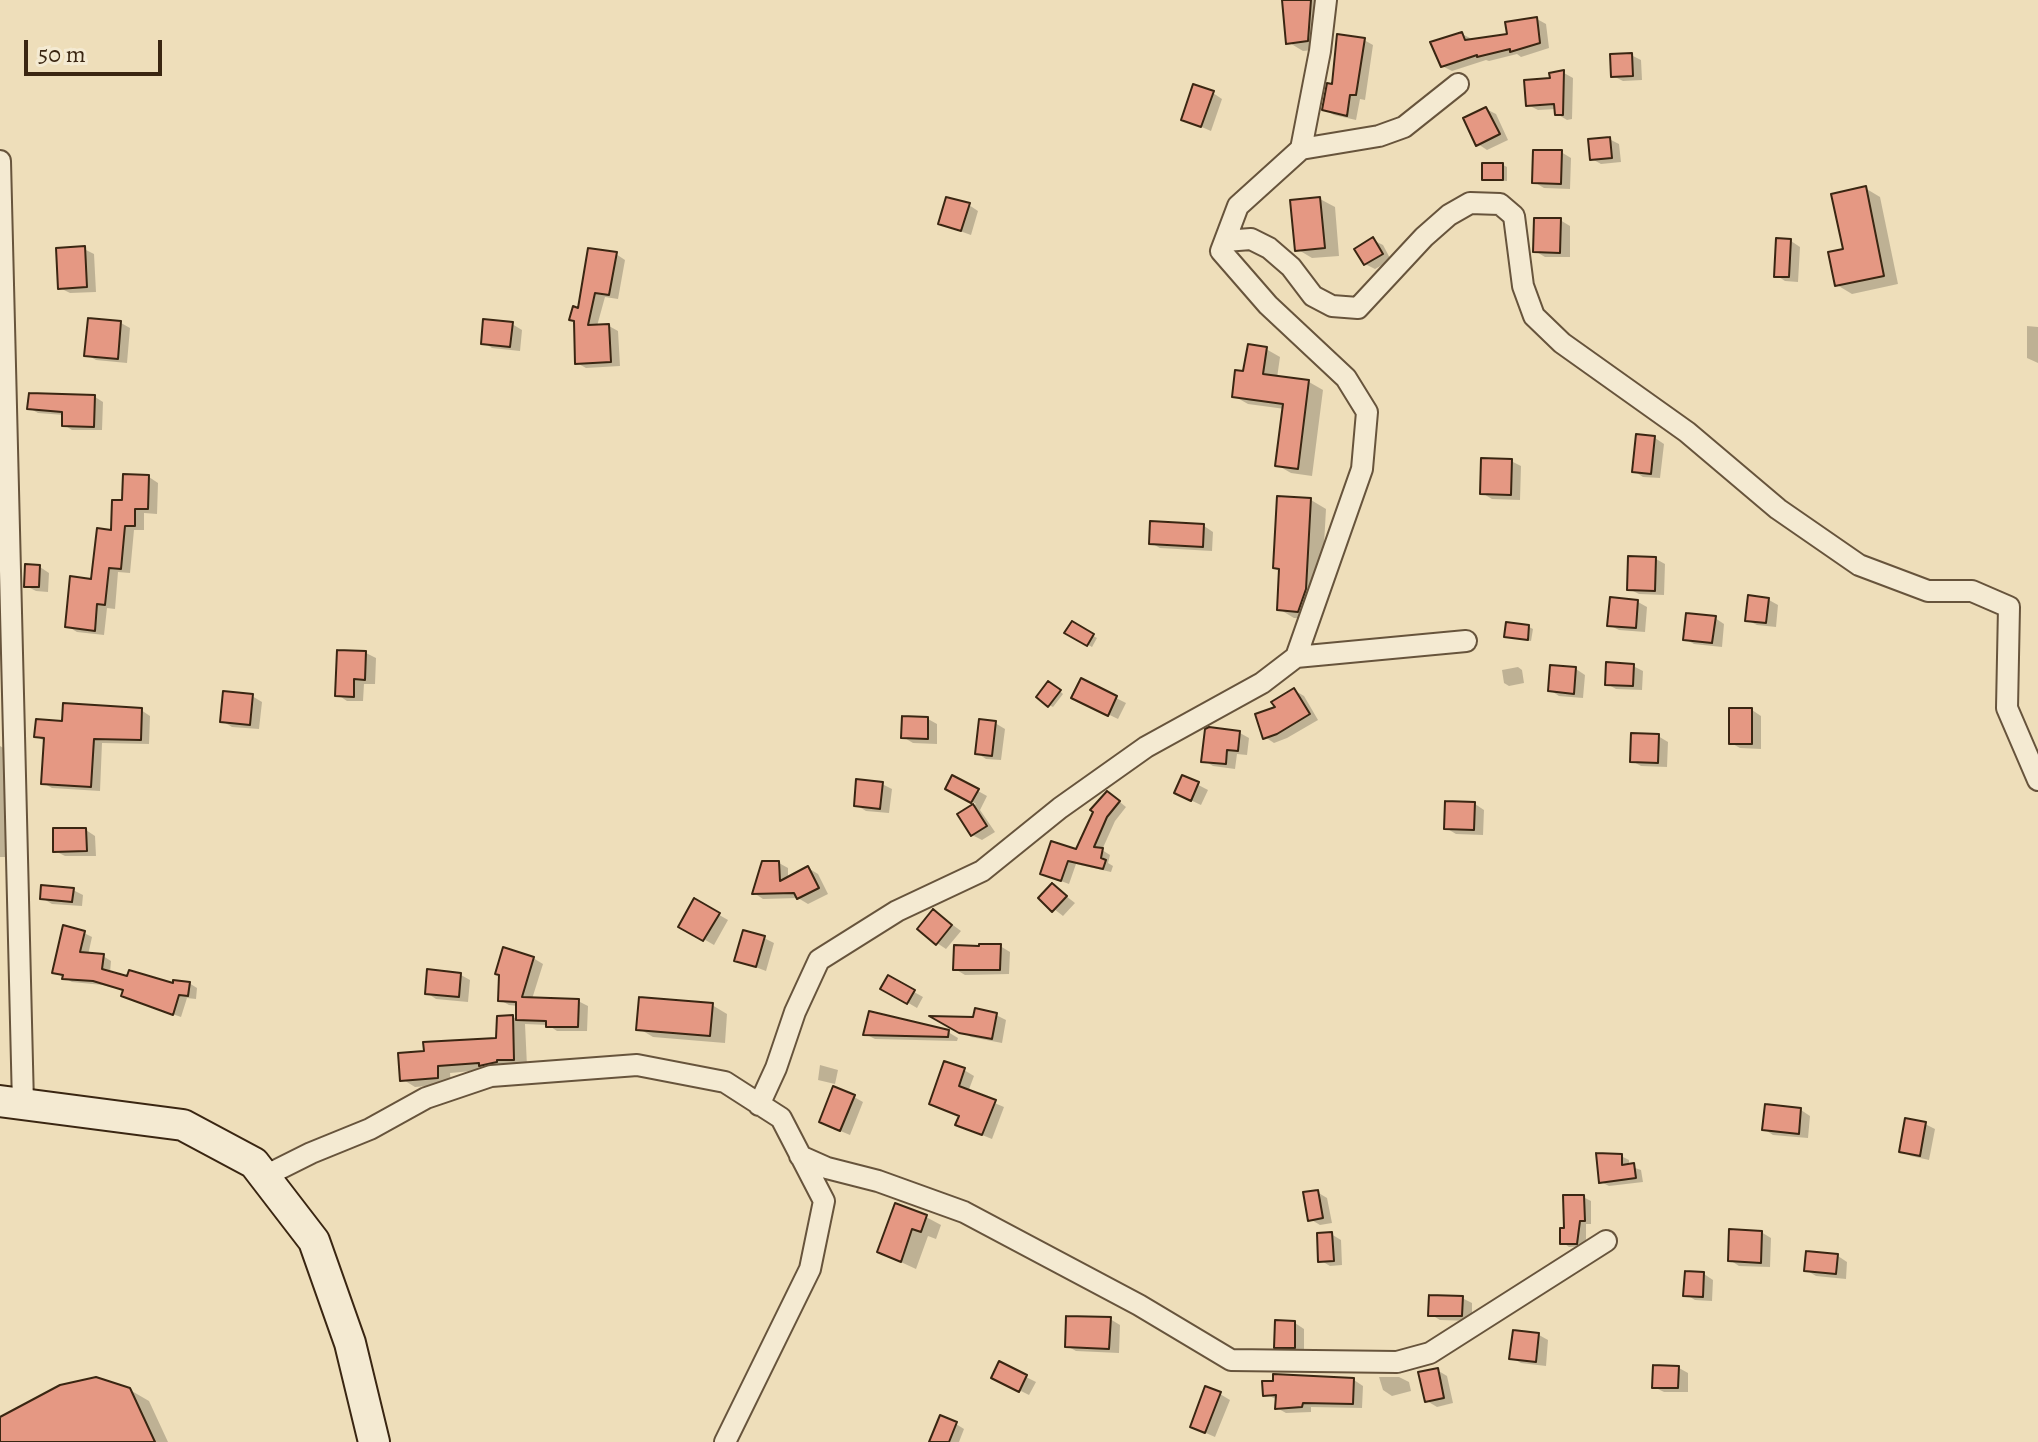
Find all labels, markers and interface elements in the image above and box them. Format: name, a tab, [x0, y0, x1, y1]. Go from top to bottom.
scale bar	[28, 24, 166, 74]
text: 50 m	[38, 38, 86, 70]

